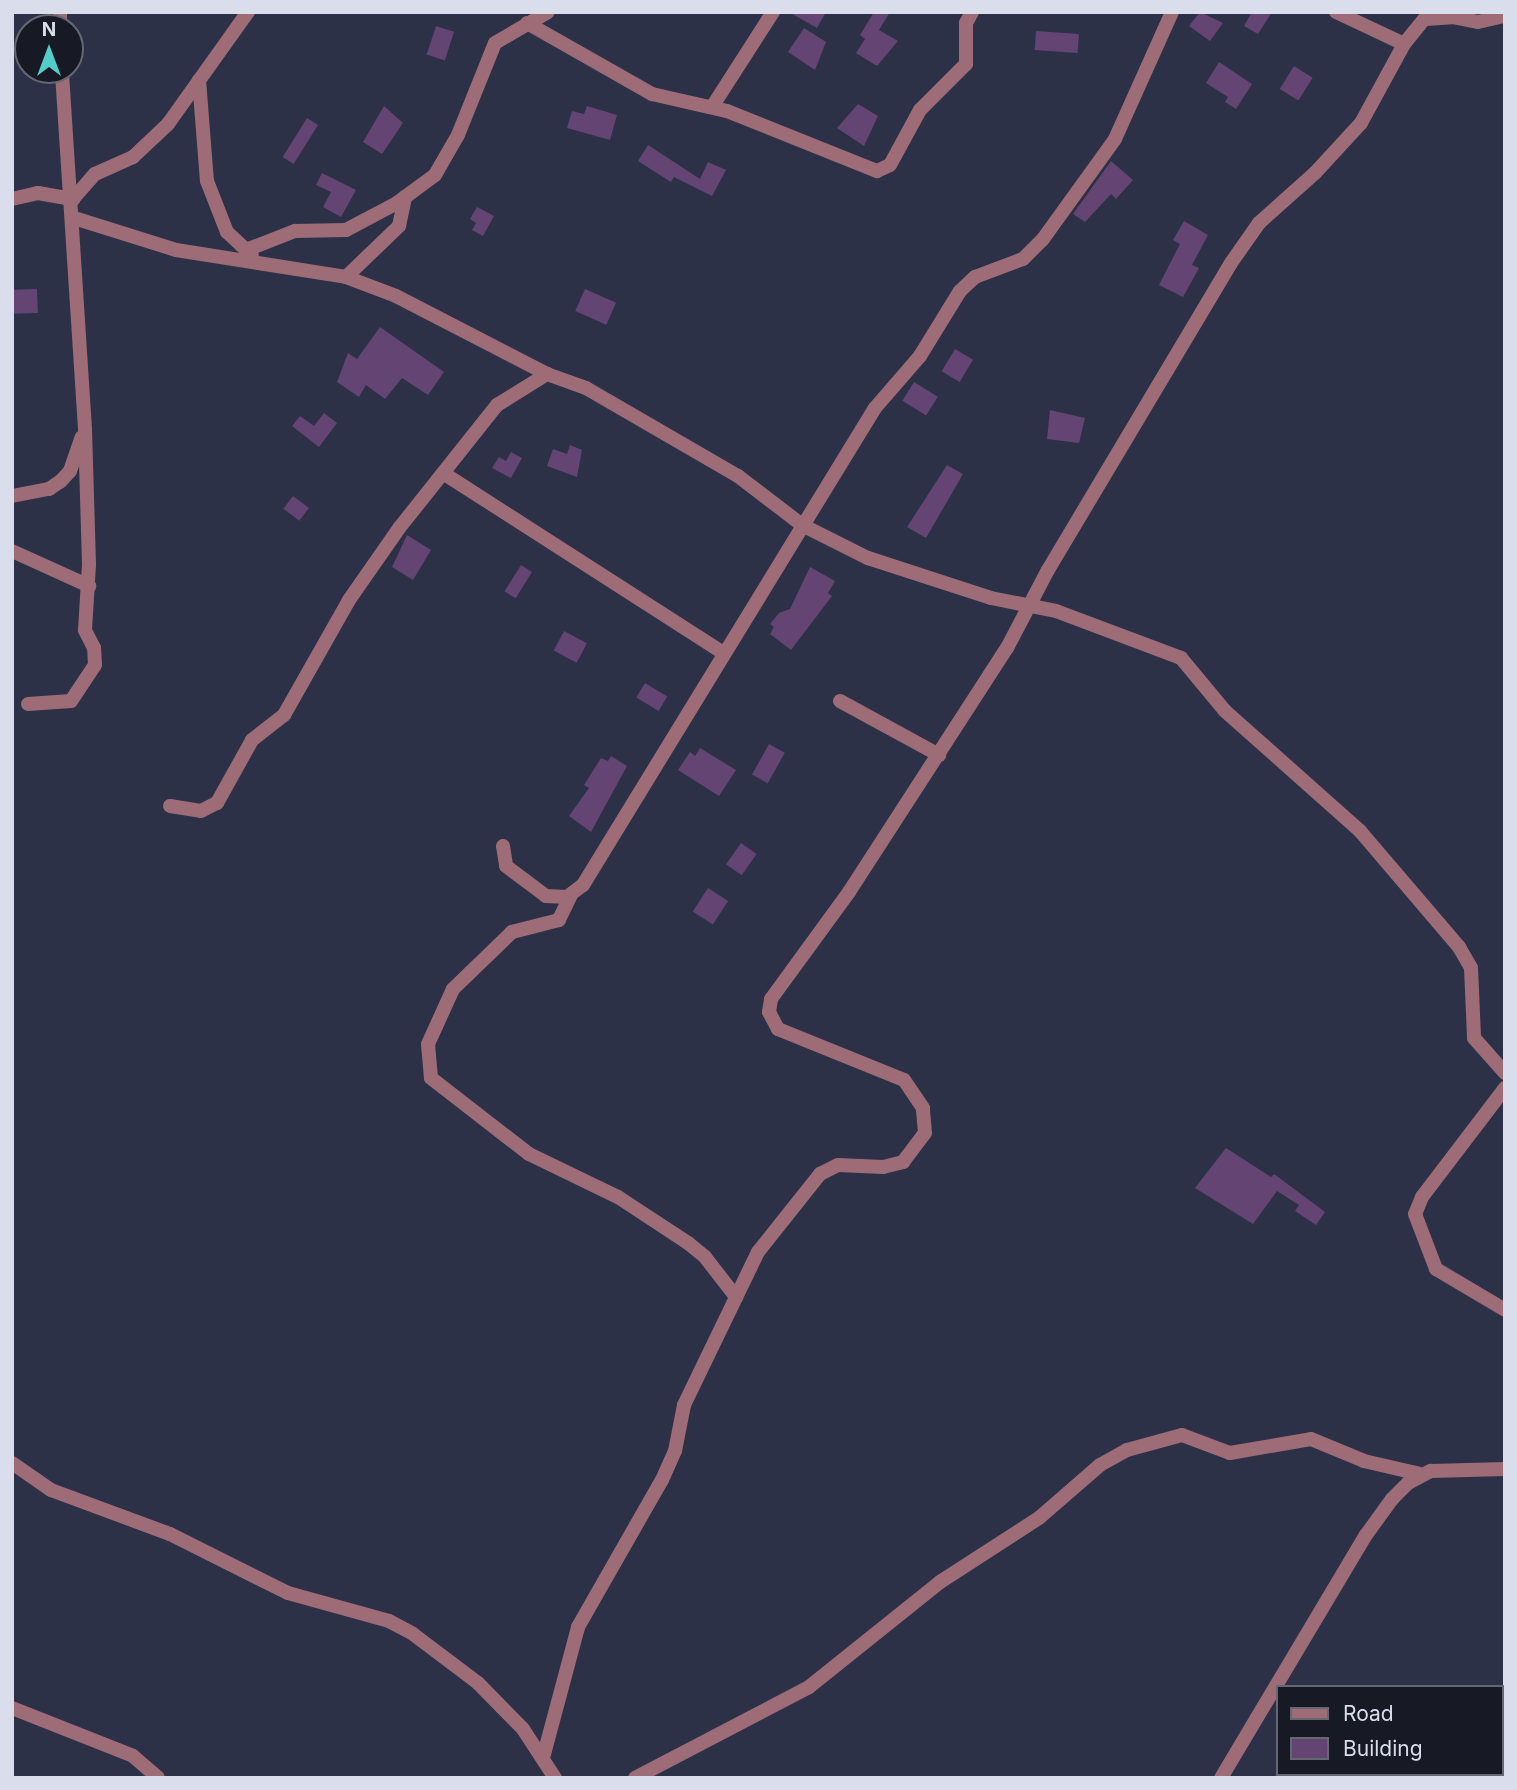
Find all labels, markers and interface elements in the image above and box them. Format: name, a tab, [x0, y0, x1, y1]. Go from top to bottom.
north arrow	[14, 14, 84, 84]
text: N	[42, 18, 56, 41]
legend	[1276, 1685, 1503, 1776]
text: Road	[1343, 1701, 1394, 1726]
text: Building	[1343, 1736, 1423, 1761]

